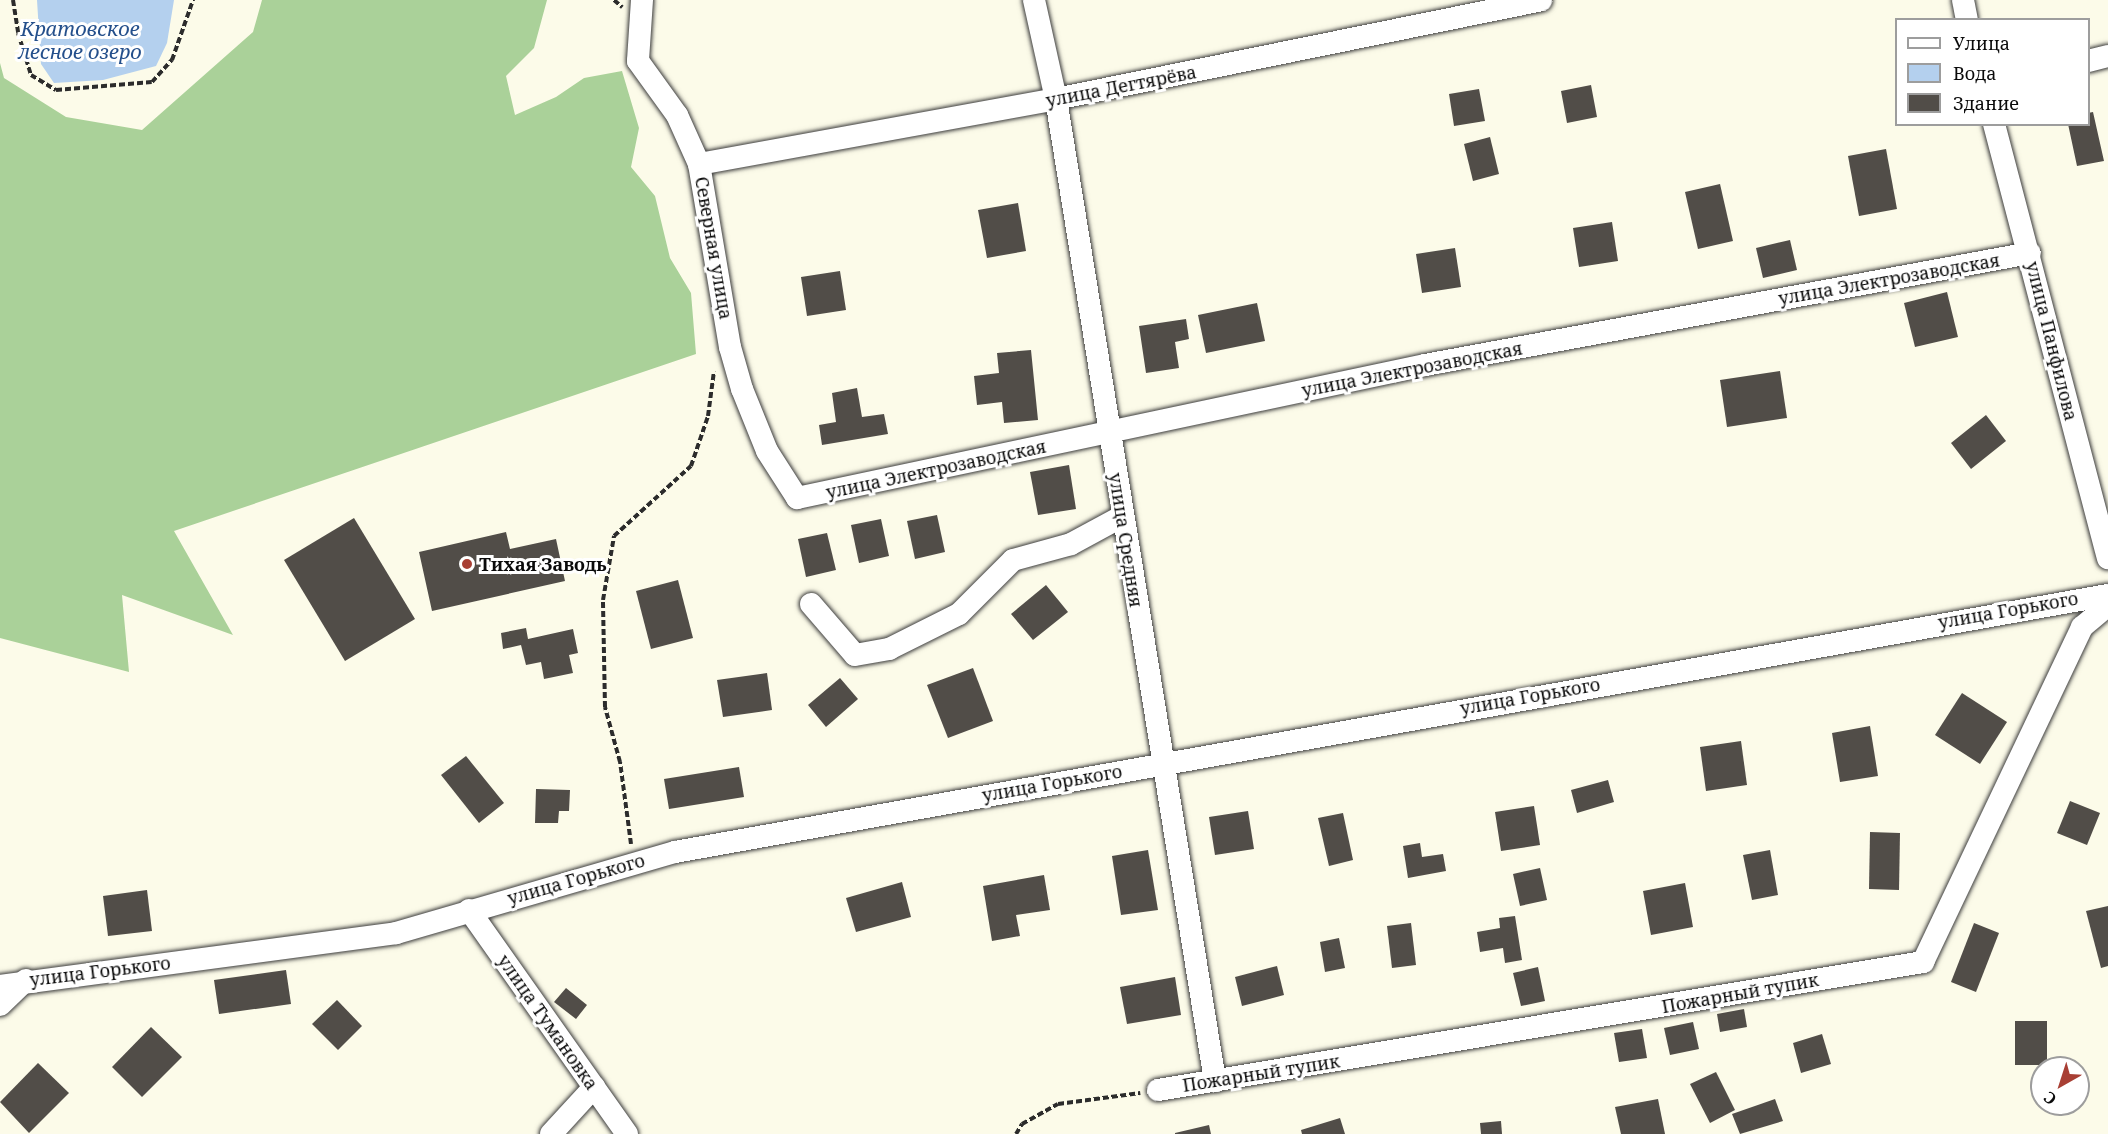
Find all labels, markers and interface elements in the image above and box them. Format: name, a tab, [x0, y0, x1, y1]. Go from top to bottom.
water label: Кратовское лесное озеро	[18, 17, 142, 64]
legend	[1895, 18, 2090, 126]
text: Улица	[1953, 31, 2010, 55]
street label: улица Дегтярёва	[1044, 61, 1198, 111]
text: Вода	[1953, 61, 1997, 85]
text: Здание	[1953, 91, 2019, 115]
street label: Северная улица	[691, 175, 737, 321]
street label: улица Электрозаводская	[1777, 249, 2001, 309]
street label: улица Панфилова	[2022, 259, 2082, 423]
street label: улица Электрозаводская	[1300, 337, 1524, 401]
street label: улица Электрозаводская	[824, 435, 1048, 503]
street label: улица Средняя	[1105, 471, 1147, 609]
place label: Тихая Заводь	[479, 553, 606, 575]
marker: Тихая Заводь	[460, 557, 474, 571]
street label: улица Горького	[1936, 587, 2080, 633]
street label: улица Горького	[1458, 673, 1602, 719]
street label: улица Горького	[980, 760, 1124, 806]
street label: улица Горького	[505, 849, 647, 909]
street label: улица Тумановка	[493, 950, 603, 1094]
street label: улица Горького	[28, 952, 172, 990]
street label: Пожарный тупик	[1660, 969, 1820, 1017]
street label: Пожарный тупик	[1181, 1050, 1341, 1096]
north arrow	[2030, 1056, 2090, 1116]
text: С	[2039, 1087, 2061, 1110]

